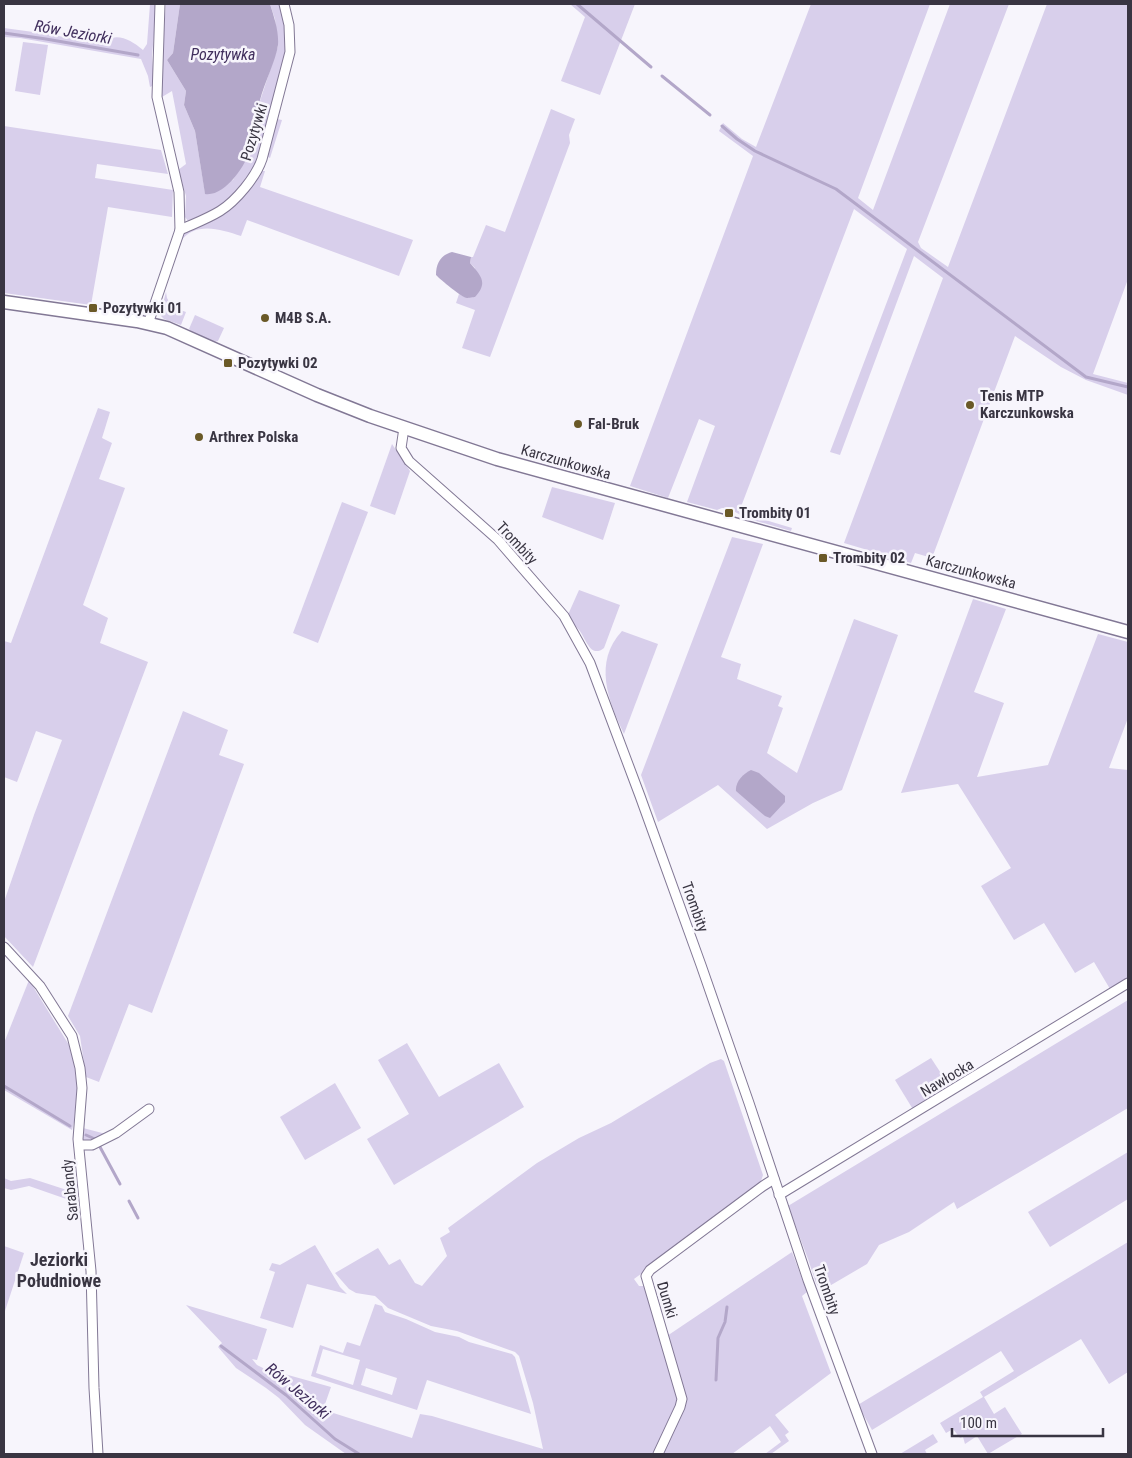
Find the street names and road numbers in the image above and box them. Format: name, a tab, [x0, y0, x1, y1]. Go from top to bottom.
street label: Pozytywki	[237, 101, 271, 163]
street label: Karczunkowska	[519, 441, 613, 483]
street label: Trombity	[493, 518, 541, 568]
street label: Karczunkowska	[924, 551, 1018, 593]
street label: Trombity	[678, 879, 712, 935]
street label: Nawłocka	[917, 1055, 977, 1101]
street label: Sarabandy	[58, 1158, 82, 1222]
street label: Trombity	[810, 1262, 844, 1318]
street label: Dumki	[653, 1280, 681, 1320]

